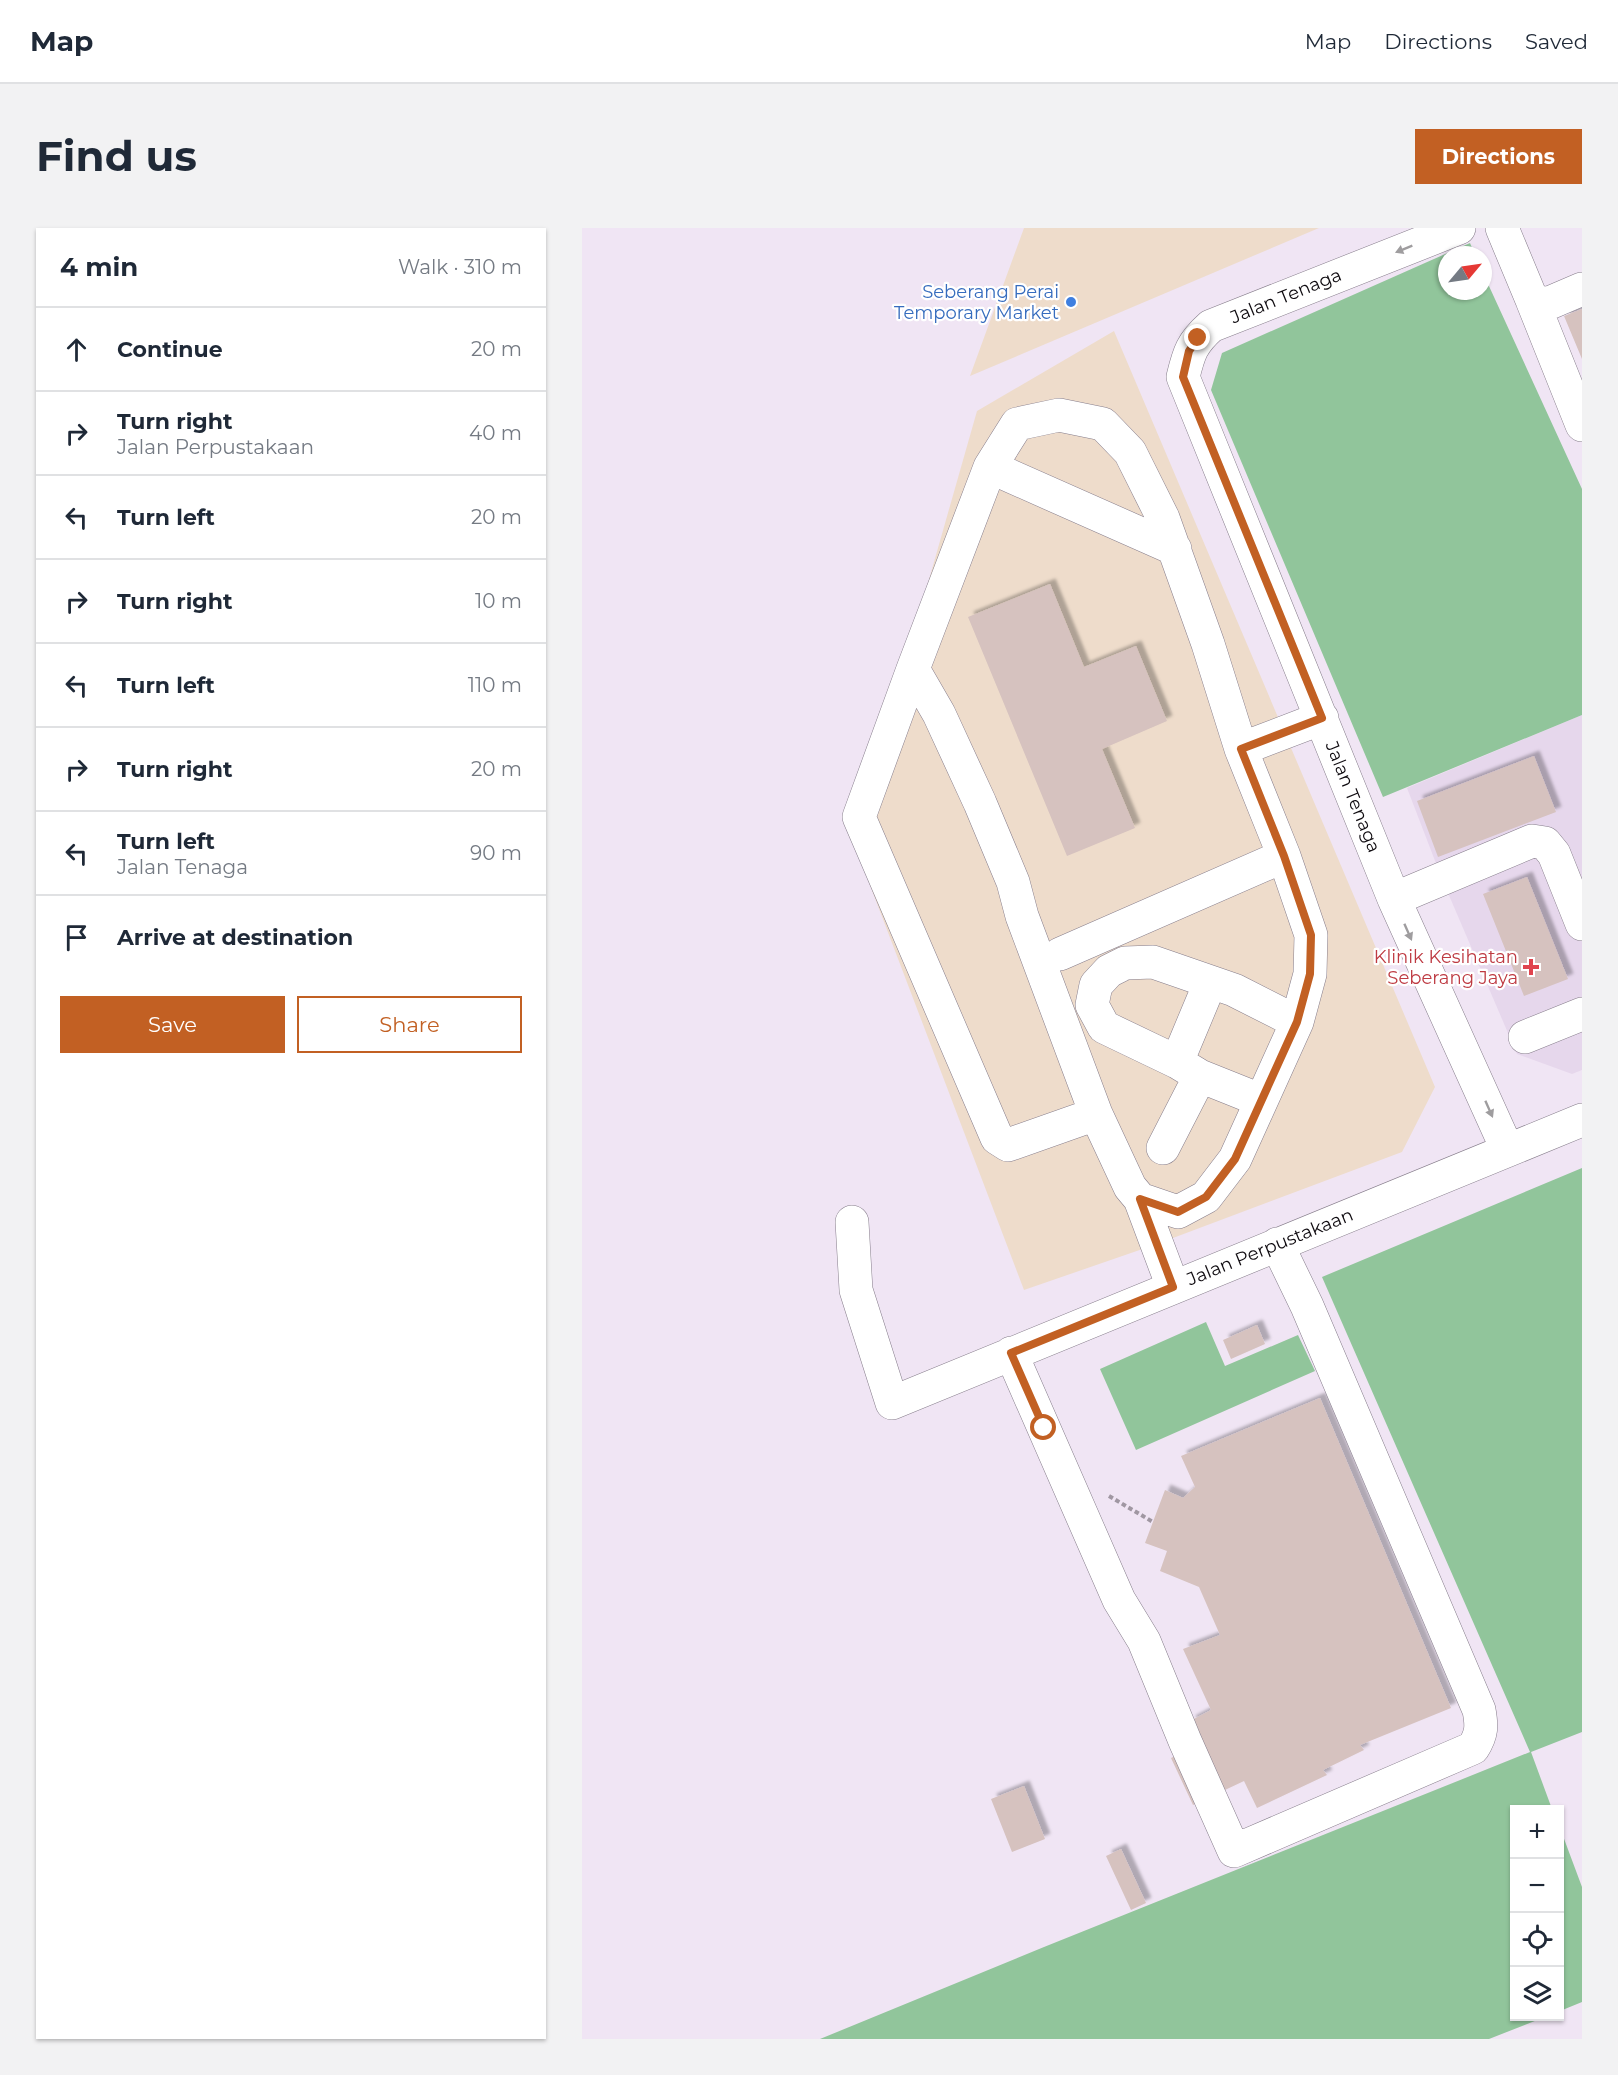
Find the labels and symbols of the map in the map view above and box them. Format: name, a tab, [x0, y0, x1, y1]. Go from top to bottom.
one-way arrow	[1395, 245, 1413, 255]
north arrow	[1438, 246, 1492, 300]
street label: Jalan Tenaga	[1226, 264, 1345, 329]
place label: Seberang Perai Temporary Market	[894, 281, 1059, 324]
marker: Seberang Perai Temporary Market	[1064, 295, 1078, 309]
route end	[1184, 324, 1210, 350]
street label: Jalan Tenaga	[1320, 737, 1385, 856]
one-way arrow	[1404, 923, 1413, 940]
place label: Klinik Kesihatan Seberang Jaya	[1374, 946, 1518, 989]
marker: Klinik Kesihatan Seberang Jaya	[1522, 958, 1540, 976]
one-way arrow	[1484, 1101, 1494, 1119]
street label: Jalan Perpustakaan	[1183, 1204, 1356, 1291]
route start	[1030, 1414, 1056, 1440]

